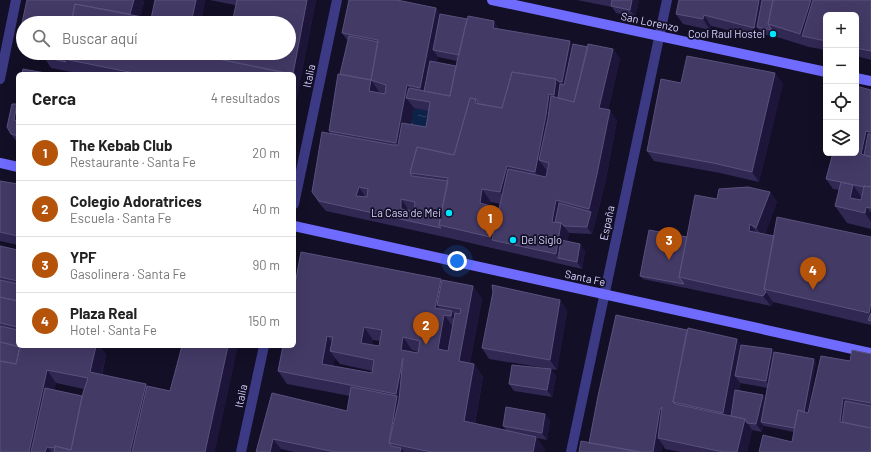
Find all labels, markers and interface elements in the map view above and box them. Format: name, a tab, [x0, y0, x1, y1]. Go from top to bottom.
street label: San Lorenzo	[620, 9, 680, 34]
map controls	[823, 12, 859, 156]
button: +	[823, 12, 859, 48]
search box	[16, 16, 296, 60]
icon: search	[30, 27, 52, 49]
place label: Cool Raul Hostel	[688, 27, 765, 40]
text: Buscar aquí	[62, 29, 138, 47]
marker: Cool Raul Hostel	[768, 29, 778, 39]
button: −	[823, 48, 859, 84]
street label: Italia	[300, 63, 317, 89]
button: locate	[823, 84, 859, 120]
text: Cerca	[32, 88, 76, 108]
text: 4 resultados	[211, 90, 280, 106]
button: layers	[823, 120, 859, 156]
text: The Kebab Club	[70, 136, 173, 154]
text: 1	[43, 145, 47, 161]
text: 20 m	[252, 145, 280, 161]
text: Restaurante · Santa Fe	[70, 154, 196, 170]
text: Colegio Adoratrices	[70, 192, 202, 210]
text: 2	[41, 201, 49, 217]
text: 40 m	[252, 201, 280, 217]
street label: España	[596, 204, 617, 241]
pin: 1	[477, 205, 503, 238]
place label: La Casa de Mei	[371, 206, 441, 219]
marker: La Casa de Mei	[444, 208, 454, 218]
text: Escuela · Santa Fe	[70, 210, 171, 226]
pin: 3	[656, 227, 682, 260]
place label: Del Siglo	[521, 233, 562, 246]
marker: Del Siglo	[508, 235, 518, 245]
text: YPF	[70, 248, 97, 266]
your location	[447, 251, 467, 271]
text: 3	[41, 257, 49, 273]
text: 90 m	[253, 257, 280, 273]
pin: 4	[800, 257, 826, 290]
text: Gasolinera · Santa Fe	[70, 266, 186, 282]
street label: Santa Fe	[563, 267, 607, 288]
text: Plaza Real	[70, 304, 137, 322]
pin: 2	[413, 312, 439, 345]
text: 4	[41, 313, 49, 329]
text: 150 m	[248, 313, 280, 329]
text: Hotel · Santa Fe	[70, 322, 157, 338]
street label: Italia	[232, 383, 249, 409]

